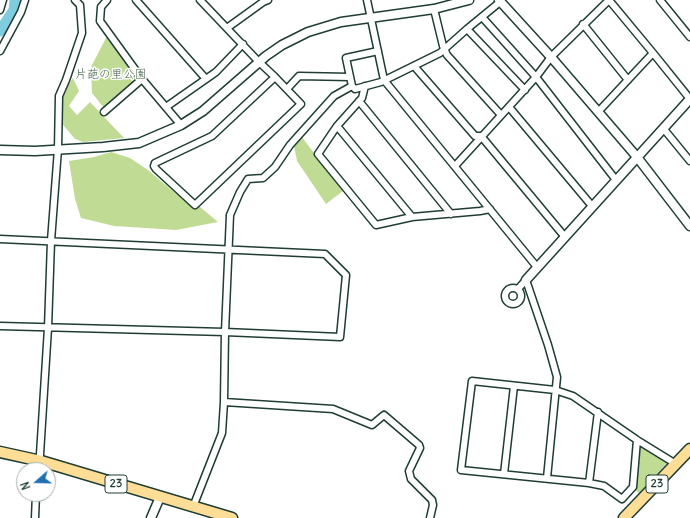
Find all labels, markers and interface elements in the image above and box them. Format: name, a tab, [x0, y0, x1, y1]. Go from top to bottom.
park label: 片葩の里公園	[75, 68, 147, 82]
north arrow	[16, 462, 56, 502]
road number: 23	[105, 475, 127, 493]
road number: 23	[646, 475, 668, 493]
text: N	[18, 480, 34, 492]

